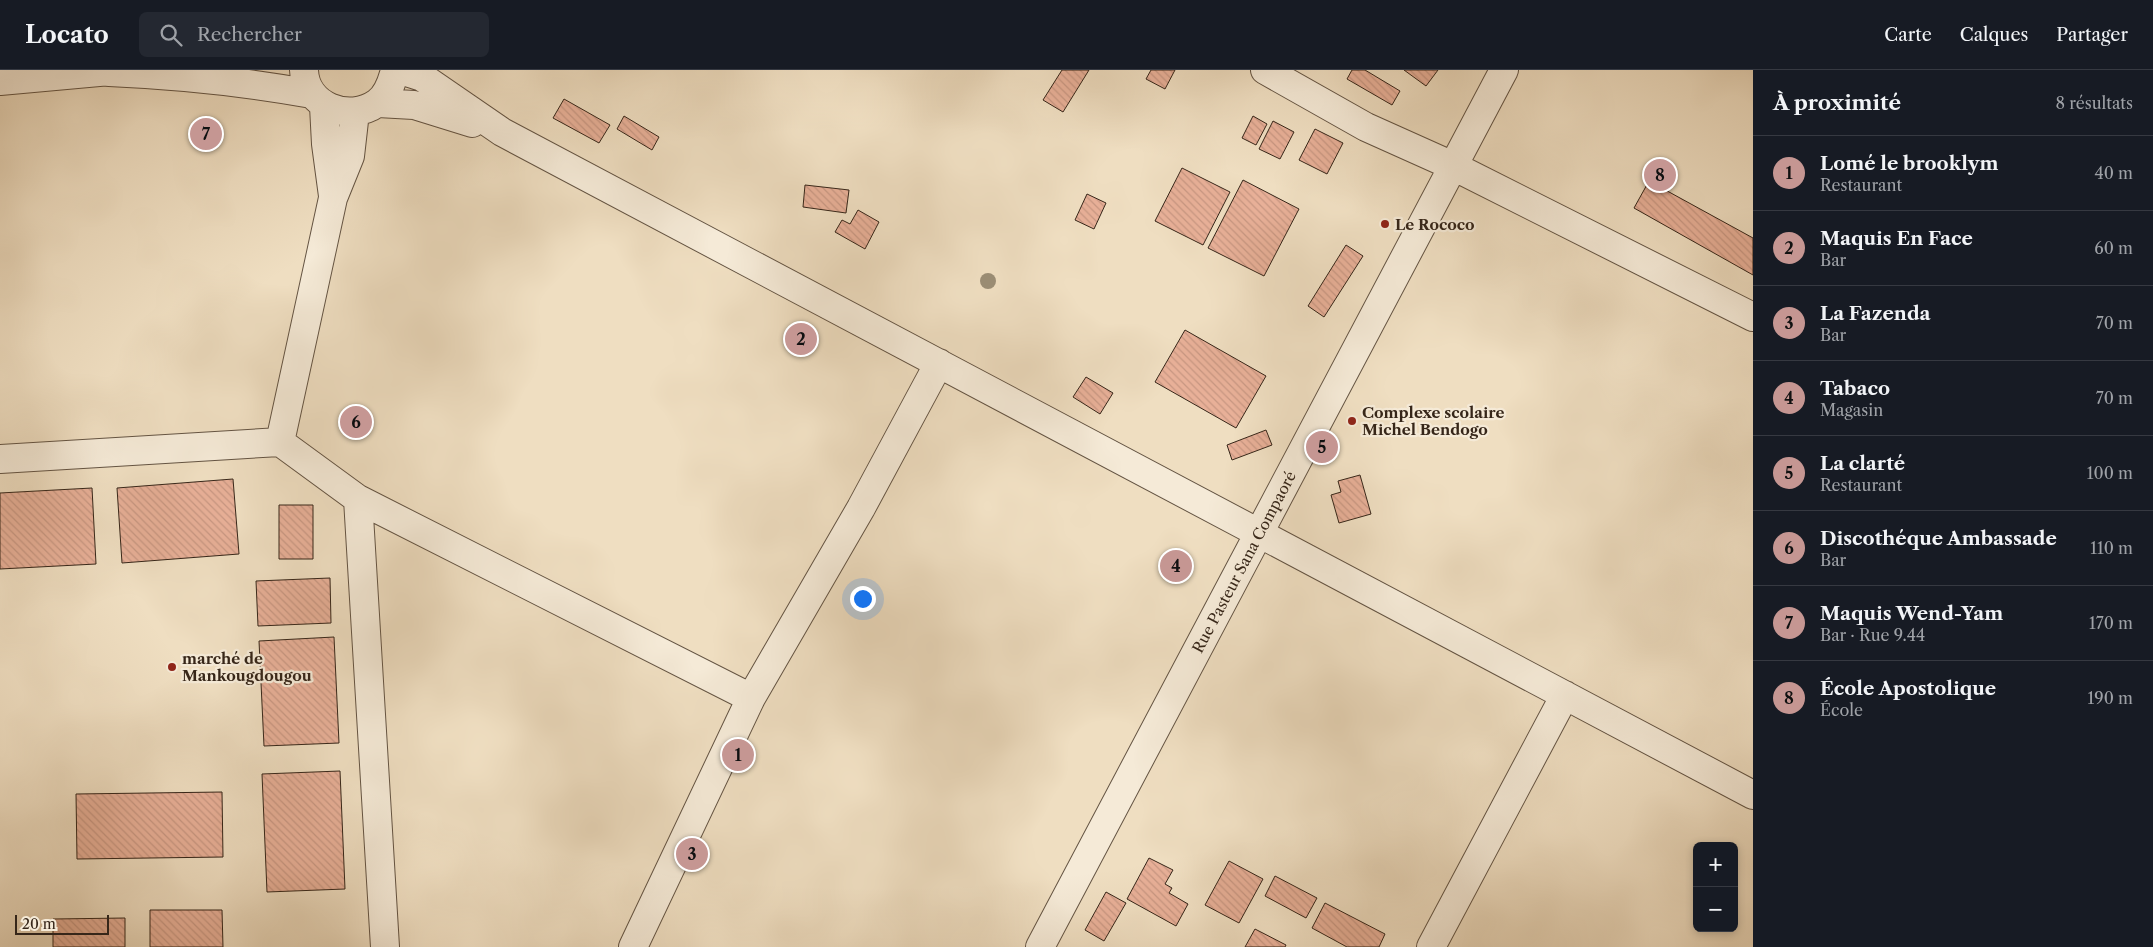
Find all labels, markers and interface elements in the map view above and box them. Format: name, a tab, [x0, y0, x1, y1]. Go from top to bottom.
search box	[139, 12, 489, 57]
text: Locato	[25, 20, 109, 49]
icon: search	[157, 21, 185, 49]
text: Rechercher	[197, 23, 302, 46]
text: Carte	[1884, 24, 1932, 46]
text: Calques	[1960, 24, 2028, 46]
text: Partager	[2056, 24, 2128, 46]
text: À proximité	[1773, 90, 1901, 115]
text: 8 résultats	[2055, 93, 2133, 113]
pin: 7	[190, 115, 222, 153]
text: Lomé le brooklym	[1820, 152, 1998, 175]
pin: 8	[1644, 156, 1676, 194]
text: 1	[1785, 163, 1793, 183]
text: 40 m	[2094, 163, 2133, 183]
text: Restaurant	[1820, 175, 1902, 195]
place label: Le Rococo	[1395, 215, 1475, 234]
marker: Le Rococo	[1379, 218, 1391, 230]
text: Maquis En Face	[1820, 227, 1973, 250]
text: 2	[1784, 238, 1794, 258]
text: 60 m	[2094, 238, 2133, 258]
text: Bar	[1820, 250, 1846, 270]
text: La Fazenda	[1820, 302, 1931, 325]
text: 3	[1784, 313, 1794, 333]
text: 70 m	[2096, 313, 2133, 333]
pin: 2	[785, 320, 817, 358]
text: Bar	[1820, 325, 1846, 345]
text: Tabaco	[1820, 377, 1890, 400]
text: 4	[1784, 388, 1794, 408]
text: 70 m	[2096, 388, 2133, 408]
text: Magasin	[1820, 400, 1883, 420]
pin: 6	[340, 403, 372, 441]
place label: Complexe scolaire Michel Bendogo	[1362, 403, 1505, 439]
marker: Complexe scolaire Michel Bendogo	[1346, 415, 1358, 427]
pin: 5	[1306, 428, 1338, 466]
text: La clarté	[1820, 452, 1905, 475]
text: 5	[1785, 463, 1793, 483]
text: 100 m	[2087, 463, 2133, 483]
street label: Rue Pasteur Sana Compaoré	[1188, 468, 1300, 656]
text: Restaurant	[1820, 475, 1902, 495]
text: Discothéque Ambassade	[1820, 527, 2057, 550]
text: 6	[1784, 538, 1794, 558]
text: 110 m	[2090, 538, 2133, 558]
pin: 4	[1160, 547, 1192, 585]
text: Bar	[1820, 550, 1846, 570]
your location	[850, 586, 876, 612]
text: Maquis Wend-Yam	[1820, 602, 2003, 625]
text: 7	[1785, 613, 1793, 633]
text: 170 m	[2089, 613, 2133, 633]
text: Bar · Rue 9.44	[1820, 625, 1925, 645]
place label: marché de Mankougdougou	[182, 649, 312, 685]
marker: marché de Mankougdougou	[166, 661, 178, 673]
text: École Apostolique	[1820, 677, 1996, 700]
text: 8	[1784, 688, 1794, 708]
text: 190 m	[2088, 688, 2133, 708]
text: École	[1820, 700, 1863, 720]
pin: 1	[722, 736, 754, 774]
pin: 3	[676, 835, 708, 873]
map controls	[1693, 842, 1738, 932]
button: +	[1693, 842, 1738, 887]
button: −	[1693, 887, 1738, 932]
scale bar	[15, 912, 109, 935]
text: 20 m	[22, 915, 56, 933]

